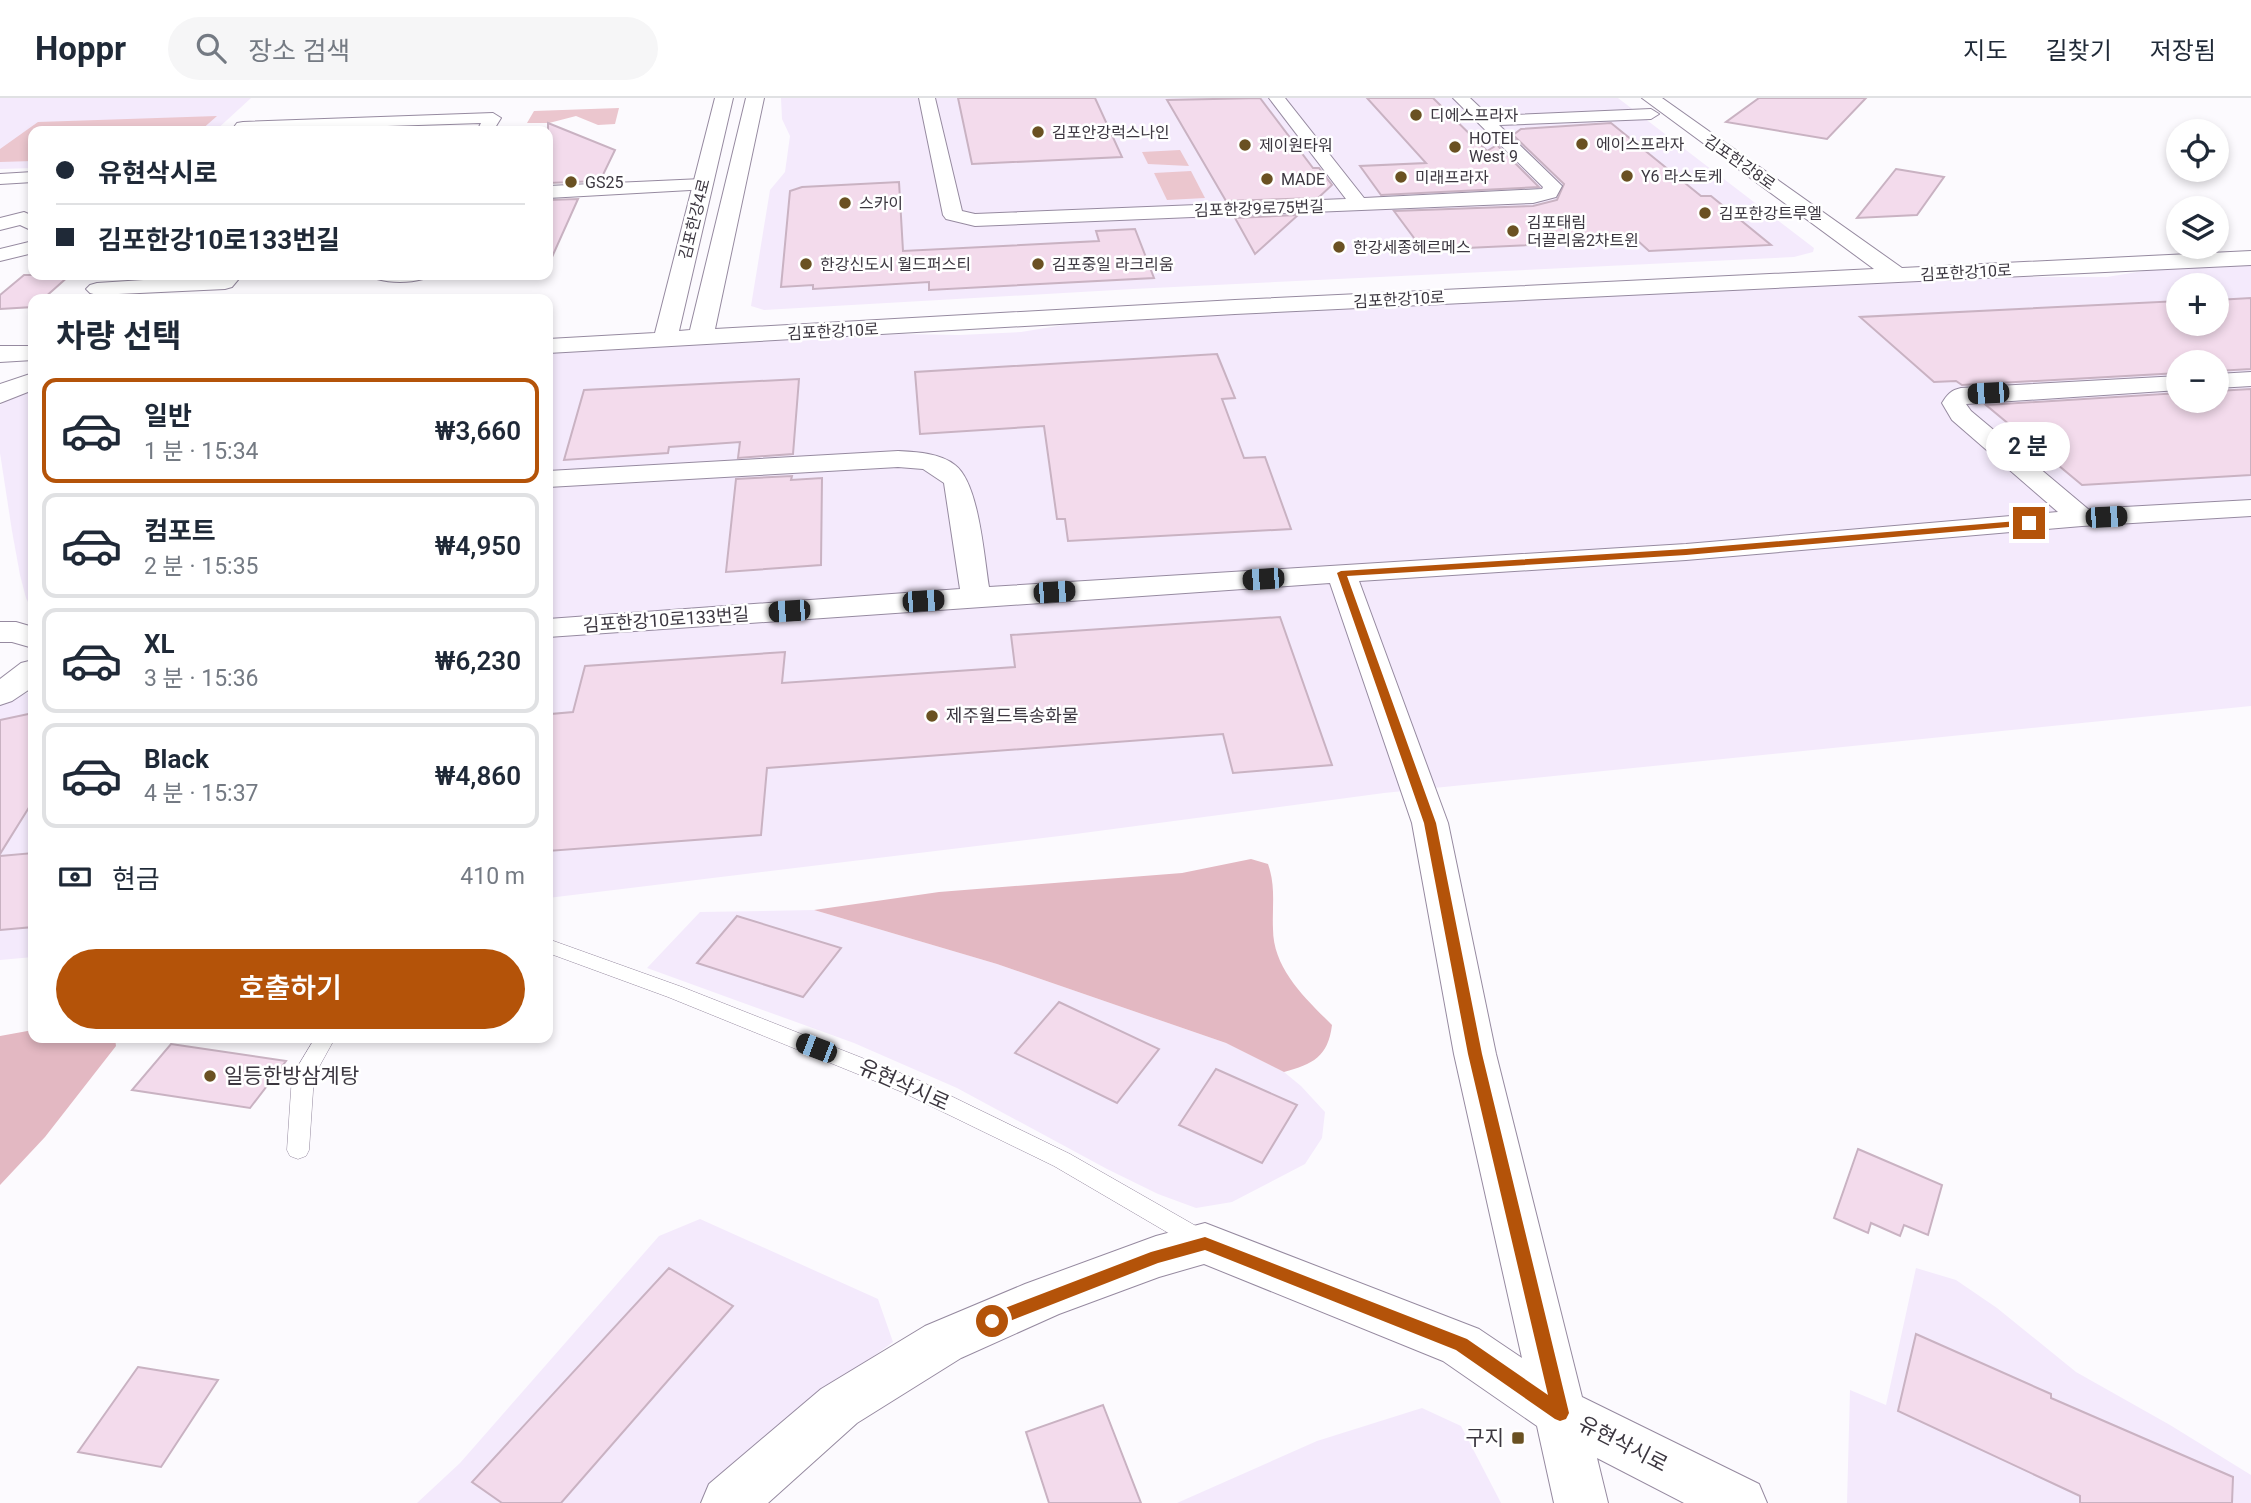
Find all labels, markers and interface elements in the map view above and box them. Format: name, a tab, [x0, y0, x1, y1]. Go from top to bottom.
search box	[168, 17, 658, 80]
text: Hoppr	[35, 29, 126, 68]
icon: search	[192, 29, 230, 67]
text: 장소 검색	[248, 36, 350, 66]
text: 지도	[1963, 37, 2008, 65]
text: 길찾기	[2046, 37, 2112, 65]
text: 저장됨	[2150, 37, 2216, 65]
place label: 디에스프라자	[1430, 106, 1519, 125]
marker: 디에스프라자	[1408, 107, 1424, 123]
map controls	[2166, 119, 2229, 413]
button: locate	[2166, 119, 2229, 182]
place label: 김포안강럭스나인	[1052, 123, 1170, 142]
marker: 김포안강럭스나인	[1030, 124, 1046, 140]
place label: HOTEL West 9	[1469, 129, 1519, 166]
street label: 김포한강8로	[1700, 131, 1779, 194]
place label: 에이스프라자	[1596, 135, 1685, 154]
place label: 제이원타워	[1259, 136, 1333, 155]
marker: 에이스프라자	[1574, 136, 1590, 152]
marker: 제이원타워	[1237, 137, 1253, 153]
marker: HOTEL West 9	[1447, 139, 1463, 155]
text: 유현삭시로	[98, 158, 218, 188]
place label: Y6 라스토케	[1641, 167, 1722, 186]
place label: 미래프라자	[1415, 168, 1489, 187]
marker: Y6 라스토케	[1619, 168, 1635, 184]
marker: 미래프라자	[1393, 169, 1409, 185]
place label: MADE	[1281, 170, 1325, 189]
marker: MADE	[1259, 171, 1275, 187]
place label: GS25	[585, 173, 623, 192]
marker: GS25	[563, 174, 579, 190]
street label: 김포한강4로	[675, 176, 714, 261]
place label: 스카이	[859, 194, 903, 213]
marker: 스카이	[837, 195, 853, 211]
button: layers	[2166, 196, 2229, 259]
street label: 김포한강9로75번길	[1194, 197, 1324, 220]
place label: 김포한강트루엘	[1719, 204, 1822, 223]
marker: 김포한강트루엘	[1697, 205, 1713, 221]
place label: 김포태림 더끌리움2차트윈	[1527, 213, 1639, 250]
marker: 김포태림 더끌리움2차트윈	[1505, 223, 1521, 239]
text: 김포한강10로133번길	[98, 225, 340, 255]
place label: 한강세종헤르메스	[1353, 238, 1471, 257]
marker: 한강세종헤르메스	[1331, 239, 1347, 255]
place label: 한강신도시 월드퍼스티	[820, 255, 971, 274]
place label: 김포중일 라크리움	[1052, 255, 1174, 274]
marker: 한강신도시 월드퍼스티	[798, 256, 814, 272]
marker: 김포중일 라크리움	[1030, 256, 1046, 272]
street label: 김포한강10로	[1920, 261, 2013, 284]
button: +	[2166, 273, 2229, 336]
street label: 김포한강10로	[1353, 288, 1446, 311]
text: 차량 선택	[56, 317, 182, 355]
street label: 김포한강10로	[787, 320, 880, 343]
button: −	[2166, 350, 2229, 413]
car	[1967, 381, 2010, 405]
icon: car	[60, 399, 123, 462]
text: 일반	[144, 401, 192, 431]
text: ₩3,660	[435, 416, 521, 446]
callout: 2 분	[1987, 422, 2071, 470]
text: 2 분	[2008, 433, 2048, 460]
text: 1 분 · 15:34	[144, 438, 259, 465]
car	[2085, 505, 2128, 529]
route end	[2013, 507, 2045, 539]
icon: car	[60, 514, 123, 577]
text: 컴포트	[144, 516, 216, 546]
text: ₩4,950	[435, 531, 521, 561]
text: 2 분 · 15:35	[144, 553, 259, 580]
car	[1242, 567, 1285, 591]
car	[1033, 580, 1076, 604]
car	[902, 589, 945, 613]
car	[768, 599, 811, 623]
street label: 김포한강10로133번길	[582, 603, 750, 636]
icon: car	[60, 629, 123, 692]
text: XL	[144, 629, 175, 659]
text: ₩6,230	[435, 646, 521, 676]
text: 3 분 · 15:36	[144, 665, 259, 692]
place label: 제주월드특송화물	[946, 705, 1078, 726]
marker: 제주월드특송화물	[924, 708, 940, 724]
icon: car	[60, 744, 123, 807]
text: Black	[144, 744, 209, 774]
text: ₩4,860	[435, 761, 521, 791]
text: 4 분 · 15:37	[144, 780, 259, 807]
icon: cash	[56, 858, 94, 896]
text: 410 m	[460, 863, 525, 890]
text: 현금	[112, 864, 160, 894]
button: 호출하기	[56, 949, 525, 1029]
car	[793, 1031, 840, 1065]
street label: 유현삭시로	[855, 1054, 953, 1116]
place label: 일등한방삼계탕	[224, 1064, 359, 1088]
marker: 일등한방삼계탕	[202, 1068, 218, 1084]
route start	[976, 1305, 1008, 1337]
street label: 유현삭시로	[1575, 1411, 1671, 1477]
place label: 구지	[1465, 1426, 1504, 1450]
marker: 구지	[1510, 1430, 1526, 1446]

